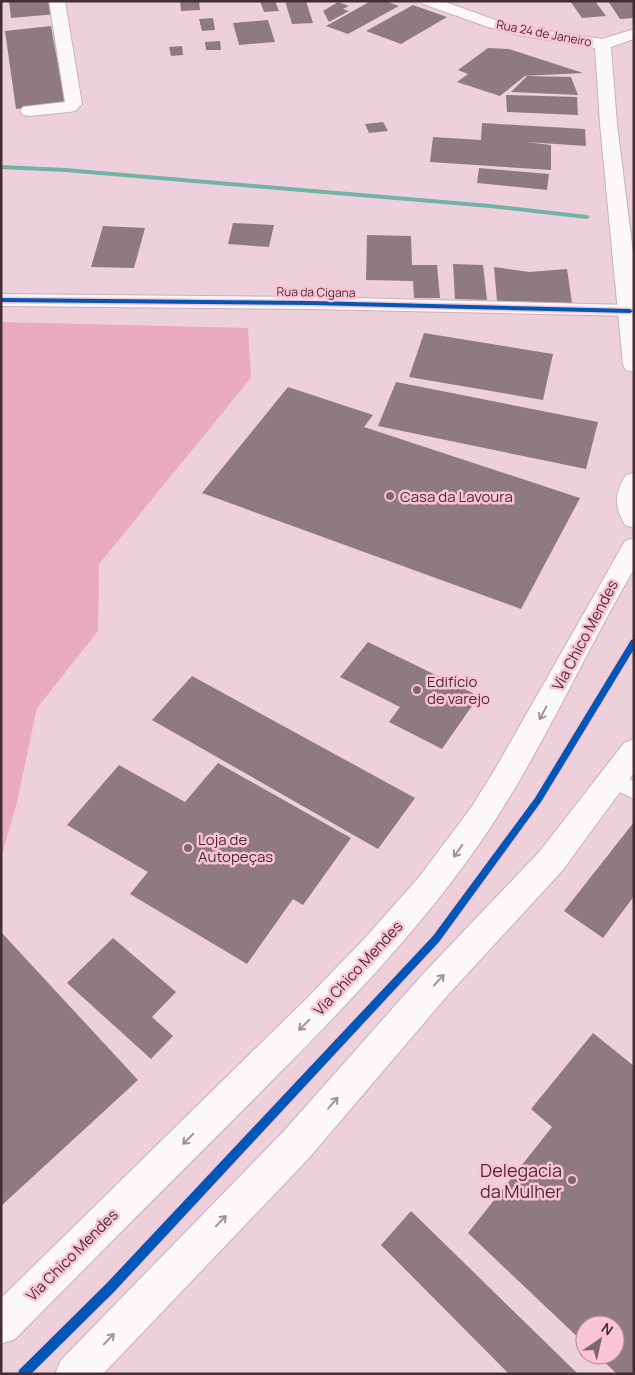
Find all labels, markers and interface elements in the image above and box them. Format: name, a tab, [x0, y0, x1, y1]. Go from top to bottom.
street label: Rua 24 de Janeiro	[495, 15, 593, 51]
street label: Rua da Cigana	[276, 283, 356, 301]
place label: Casa da Lavoura	[400, 486, 513, 507]
marker: Casa da Lavoura	[384, 490, 396, 502]
street label: Via Chico Mendes	[547, 576, 623, 694]
place label: Edifício de varejo	[427, 671, 490, 709]
marker: Edifício de varejo	[411, 684, 423, 696]
one-way arrow	[538, 705, 547, 720]
place label: Loja de Autopeças	[198, 829, 273, 867]
marker: Loja de Autopeças	[182, 842, 194, 854]
one-way arrow	[452, 844, 463, 857]
street label: Via Chico Mendes	[309, 916, 407, 1020]
one-way arrow	[433, 974, 445, 987]
one-way arrow	[298, 1019, 310, 1031]
one-way arrow	[327, 1097, 338, 1110]
one-way arrow	[183, 1133, 195, 1145]
place label: Delegacia da Mulher	[480, 1158, 563, 1203]
marker: Delegacia da Mulher	[566, 1174, 578, 1186]
street label: Via Chico Mendes	[21, 1204, 123, 1306]
one-way arrow	[215, 1215, 227, 1228]
north arrow	[575, 1315, 625, 1365]
text: N	[598, 1318, 617, 1339]
one-way arrow	[103, 1332, 115, 1345]

